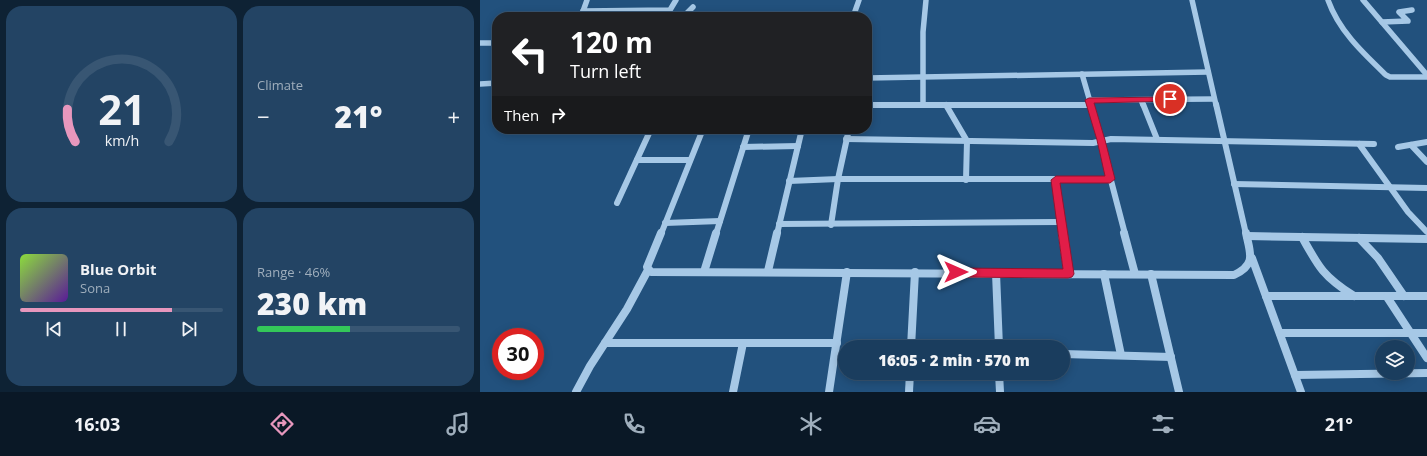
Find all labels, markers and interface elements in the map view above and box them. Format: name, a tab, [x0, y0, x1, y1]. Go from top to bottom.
text: 120 m	[570, 23, 653, 61]
icon: left	[504, 28, 556, 80]
text: Turn left	[570, 59, 641, 83]
text: Climate	[257, 76, 303, 94]
text: 21	[98, 81, 145, 137]
pin	[1153, 82, 1187, 116]
icon: arrive	[1159, 88, 1181, 110]
text: 21°	[335, 96, 382, 137]
text: −	[257, 101, 270, 131]
text: +	[447, 101, 460, 131]
icon: right	[547, 104, 569, 126]
text: Then	[504, 105, 539, 125]
text: km/h	[104, 131, 139, 150]
position arrow	[935, 251, 977, 293]
text: Blue Orbit	[80, 259, 157, 279]
text: Range · 46%	[257, 263, 330, 281]
text: Sona	[80, 279, 110, 297]
text: 230 km	[257, 283, 367, 324]
icon: previous	[43, 318, 65, 340]
icon: pause	[110, 318, 132, 340]
icon: next	[178, 318, 200, 340]
speed limit sign: 30	[492, 328, 544, 380]
map controls	[1375, 340, 1415, 380]
button: layers	[1375, 340, 1415, 380]
text: 16:05 · 2 min · 570 m	[878, 350, 1030, 370]
icon: directions	[268, 410, 296, 438]
icon: music	[444, 410, 472, 438]
icon: phone	[620, 410, 648, 438]
icon: climate	[797, 410, 825, 438]
icon: car	[973, 410, 1001, 438]
icon: filters	[1149, 410, 1177, 438]
text: 16:03	[74, 412, 120, 436]
text: 21°	[1325, 412, 1353, 436]

